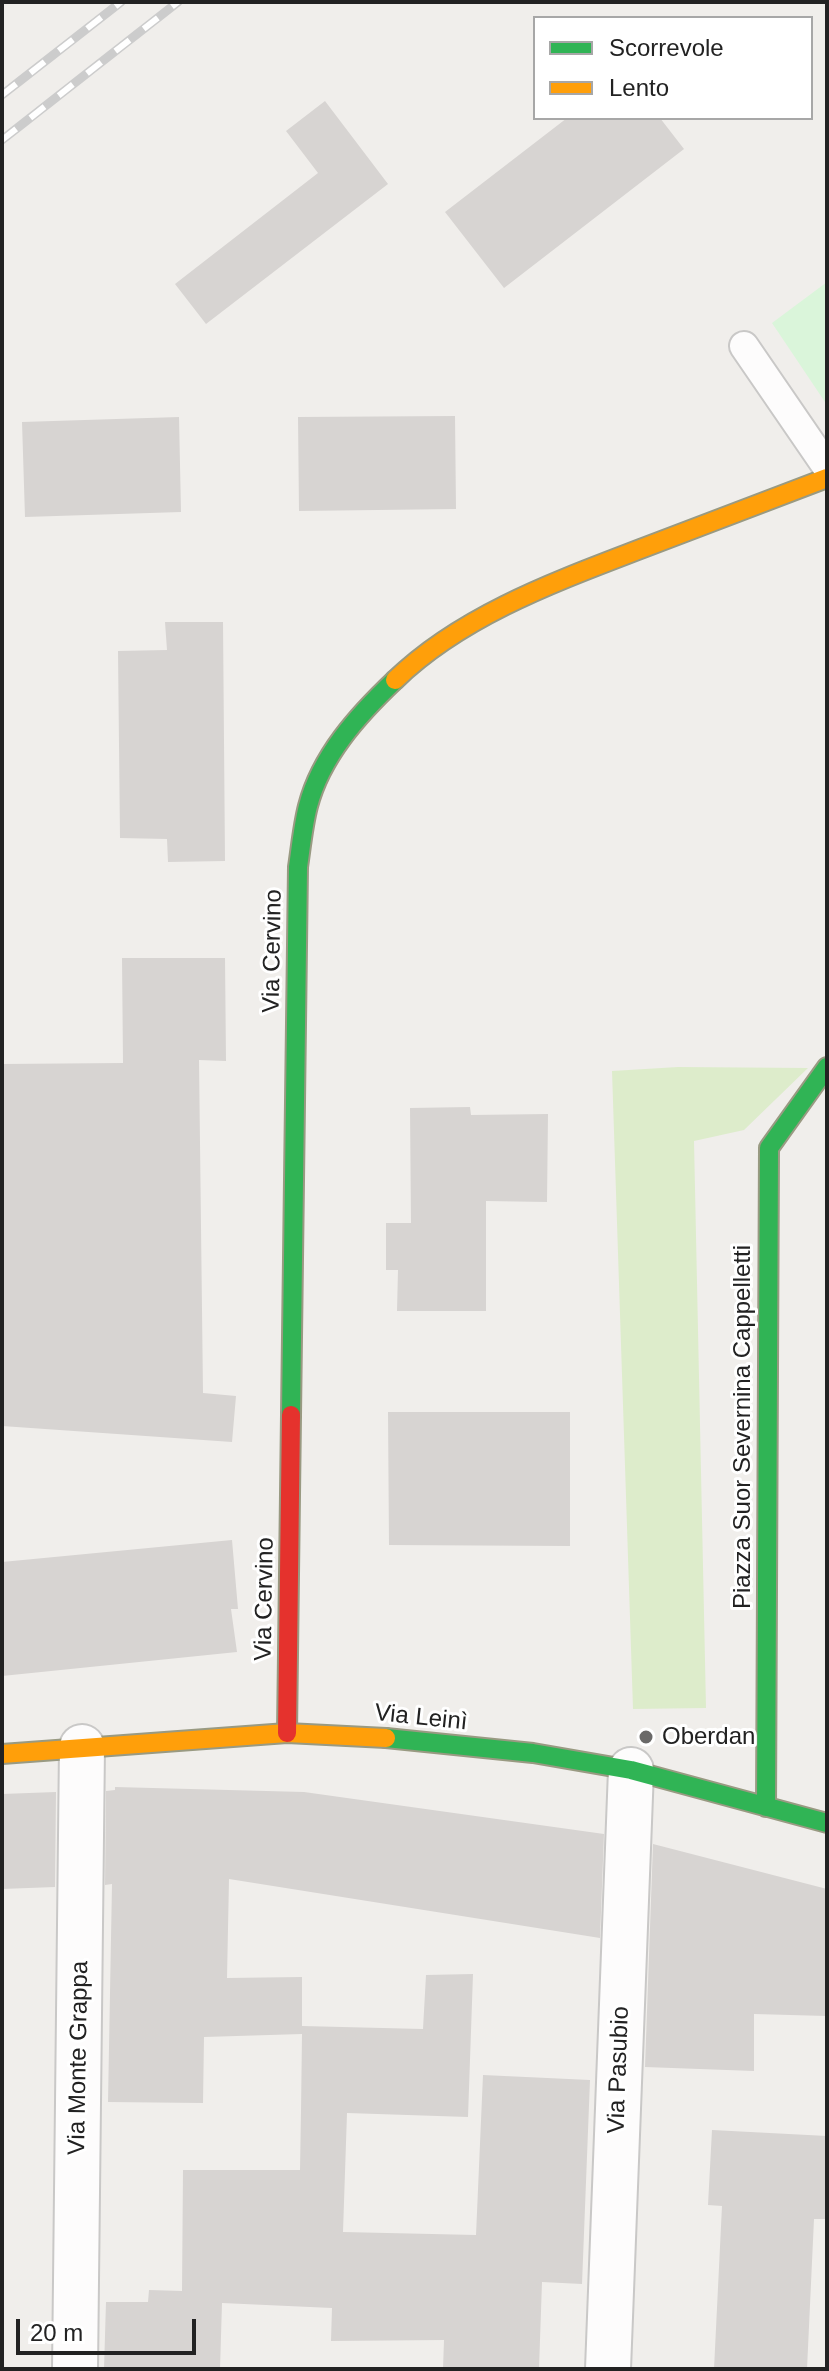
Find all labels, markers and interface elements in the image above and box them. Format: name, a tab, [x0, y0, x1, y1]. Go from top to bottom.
legend	[533, 16, 813, 120]
text: Scorrevole	[609, 34, 724, 61]
text: Lento	[609, 74, 669, 101]
street label: Via Cervino	[258, 889, 288, 1013]
street label: Piazza Suor Severnina Cappelletti	[729, 1245, 757, 1609]
street label: Via Cervino	[250, 1537, 280, 1661]
street label: Via Leinì	[373, 1699, 469, 1737]
place label: Oberdan	[662, 1723, 755, 1751]
marker: Oberdan	[637, 1728, 655, 1746]
street label: Via Monte Grappa	[63, 1961, 95, 2155]
street label: Via Pasubio	[602, 2006, 636, 2134]
scale bar	[20, 2303, 200, 2353]
text: 20 m	[30, 2319, 83, 2346]

